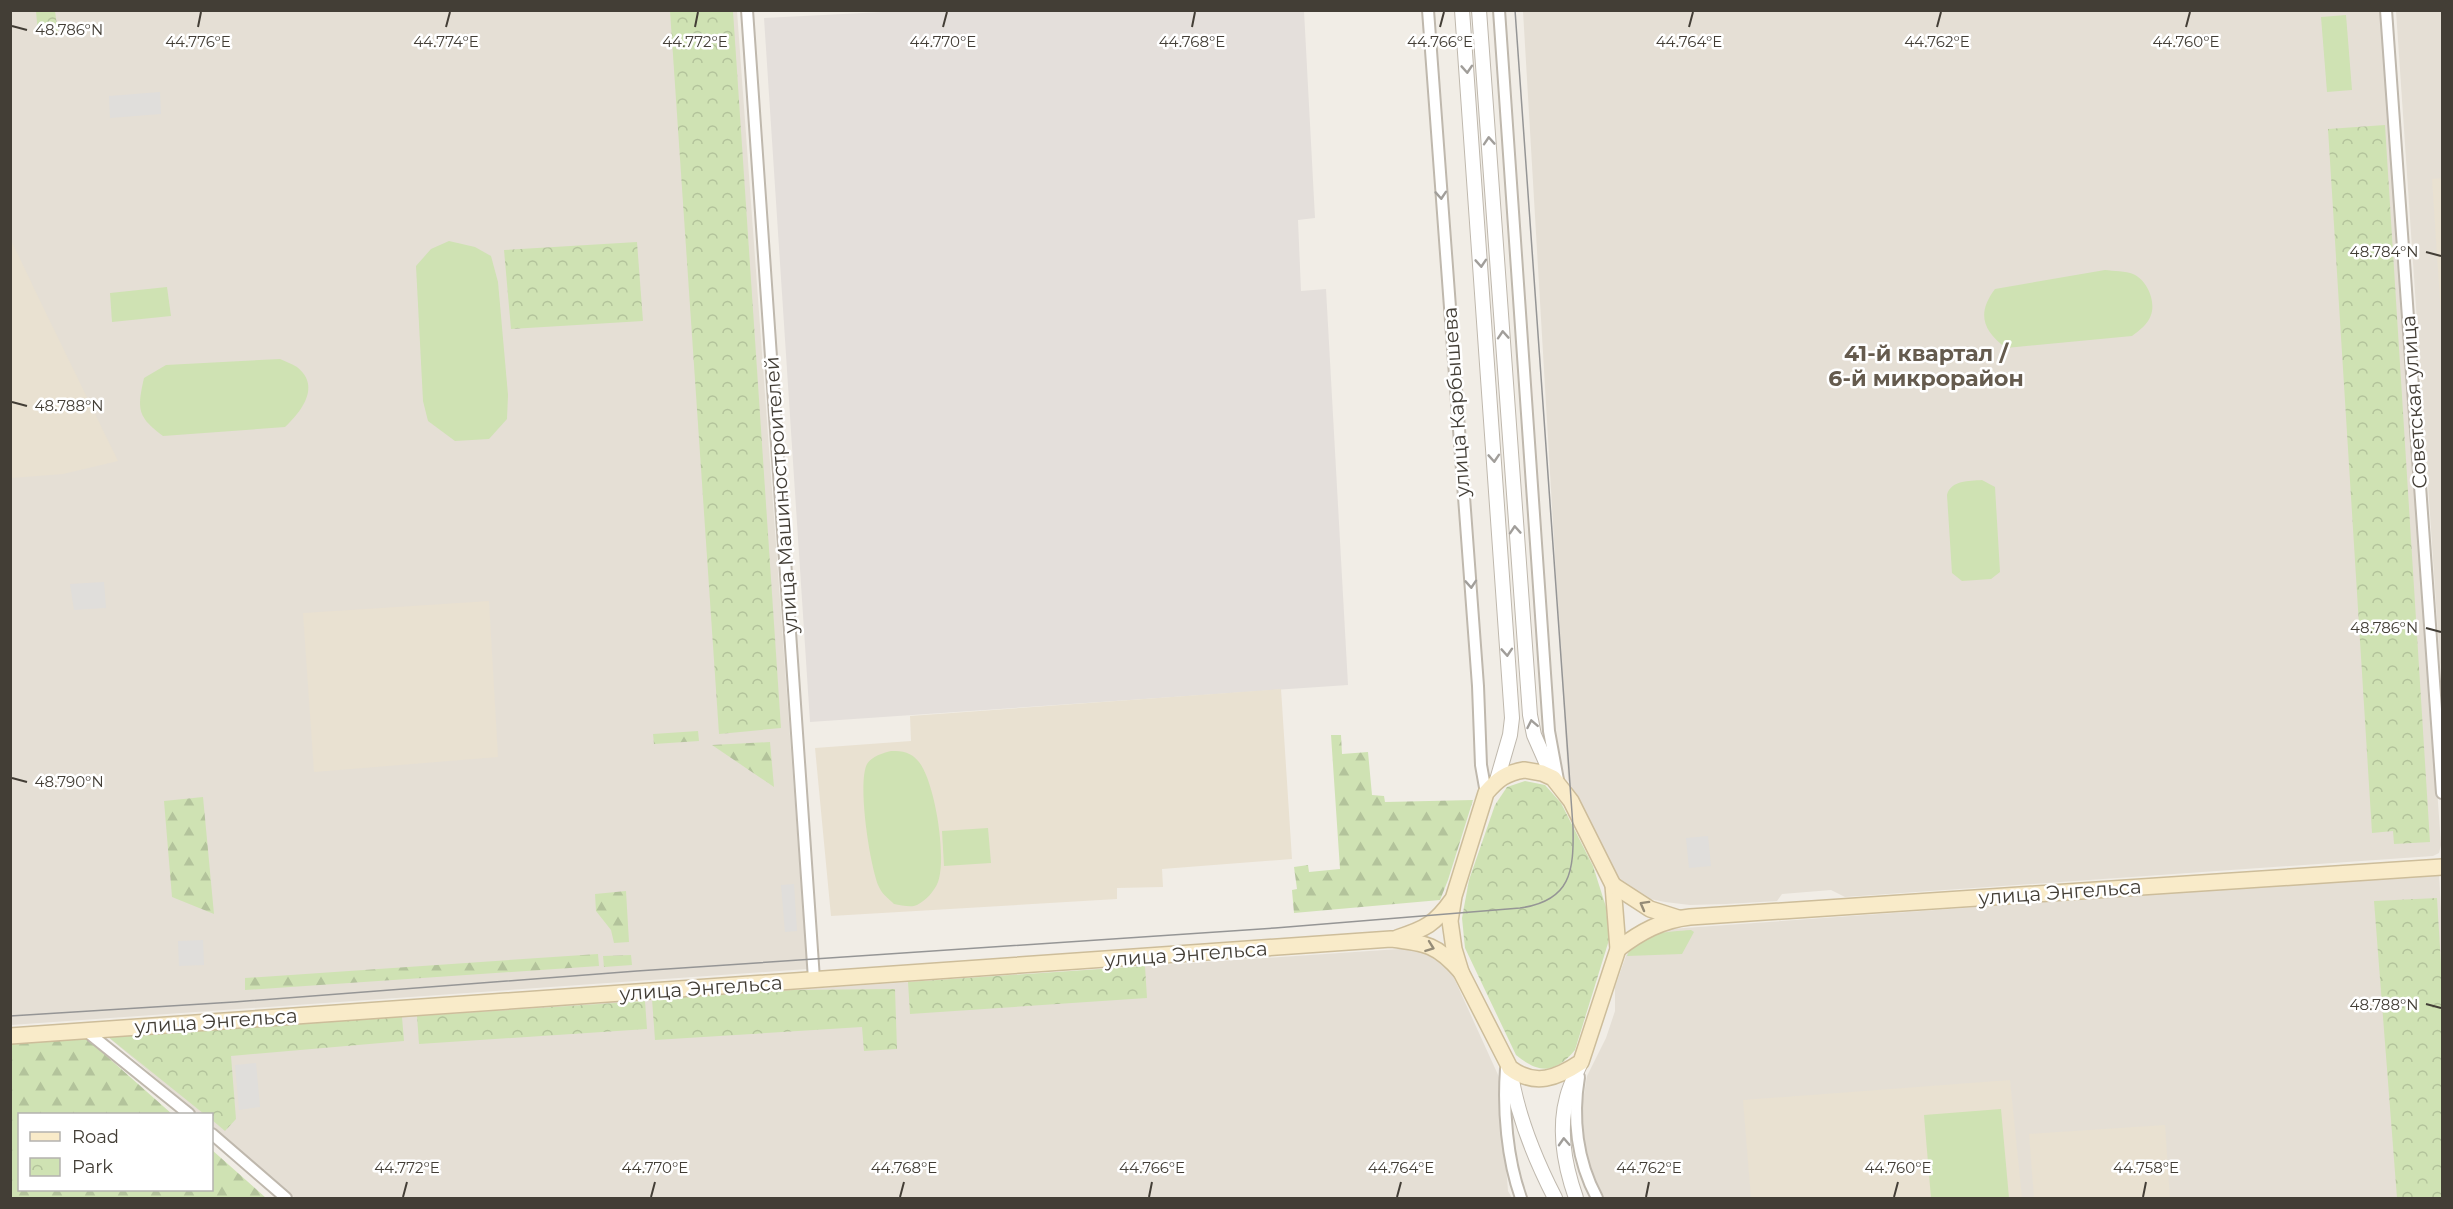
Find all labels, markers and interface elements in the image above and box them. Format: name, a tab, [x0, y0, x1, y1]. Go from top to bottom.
text: 48.786°N	[35, 20, 103, 39]
text: 44.776°E	[165, 32, 231, 51]
text: 44.774°E	[413, 32, 479, 51]
text: 44.772°E	[662, 32, 728, 51]
text: 44.770°E	[910, 32, 976, 51]
text: 44.768°E	[1159, 32, 1225, 51]
text: 44.766°E	[1407, 32, 1473, 51]
text: 44.764°E	[1656, 32, 1722, 51]
text: 44.762°E	[1904, 32, 1970, 51]
text: 44.760°E	[2152, 32, 2220, 51]
one-way arrow	[1460, 64, 1473, 73]
one-way arrow	[1483, 136, 1496, 145]
one-way arrow	[1434, 190, 1447, 199]
text: 48.784°N	[2350, 242, 2418, 261]
one-way arrow	[1474, 259, 1487, 268]
street label: улица Карбышева	[1437, 306, 1475, 499]
street label: Советская улица	[2396, 314, 2432, 490]
one-way arrow	[1496, 330, 1509, 339]
district label: 41-й квартал / 6-й микрорайон	[1828, 340, 2024, 392]
street label: улица Машиностроителей	[759, 356, 803, 635]
text: 48.788°N	[35, 396, 103, 415]
one-way arrow	[1487, 453, 1500, 462]
one-way arrow	[1509, 525, 1522, 534]
one-way arrow	[1464, 580, 1477, 589]
text: 48.786°N	[2350, 618, 2418, 637]
one-way arrow	[1501, 648, 1514, 657]
one-way arrow	[1526, 719, 1539, 729]
text: 48.790°N	[34, 772, 104, 791]
street label: улица Энгельса	[1977, 874, 2142, 910]
one-way arrow	[1639, 901, 1650, 912]
street label: улица Энгельса	[1103, 936, 1268, 972]
one-way arrow	[1424, 940, 1435, 953]
street label: улица Энгельса	[618, 970, 783, 1006]
text: 48.788°N	[2350, 995, 2418, 1014]
street label: улица Энгельса	[133, 1003, 298, 1039]
legend	[18, 1113, 213, 1191]
text: Road	[72, 1126, 119, 1148]
one-way arrow	[1558, 1137, 1571, 1146]
text: Park	[72, 1156, 113, 1178]
text: 44.772°E	[374, 1158, 440, 1177]
text: 44.770°E	[622, 1158, 688, 1177]
text: 44.768°E	[871, 1158, 937, 1177]
text: 44.766°E	[1119, 1158, 1185, 1177]
text: 44.764°E	[1368, 1158, 1434, 1177]
text: 44.762°E	[1616, 1158, 1682, 1177]
text: 44.760°E	[1864, 1158, 1932, 1177]
text: 44.758°E	[2113, 1158, 2179, 1177]

